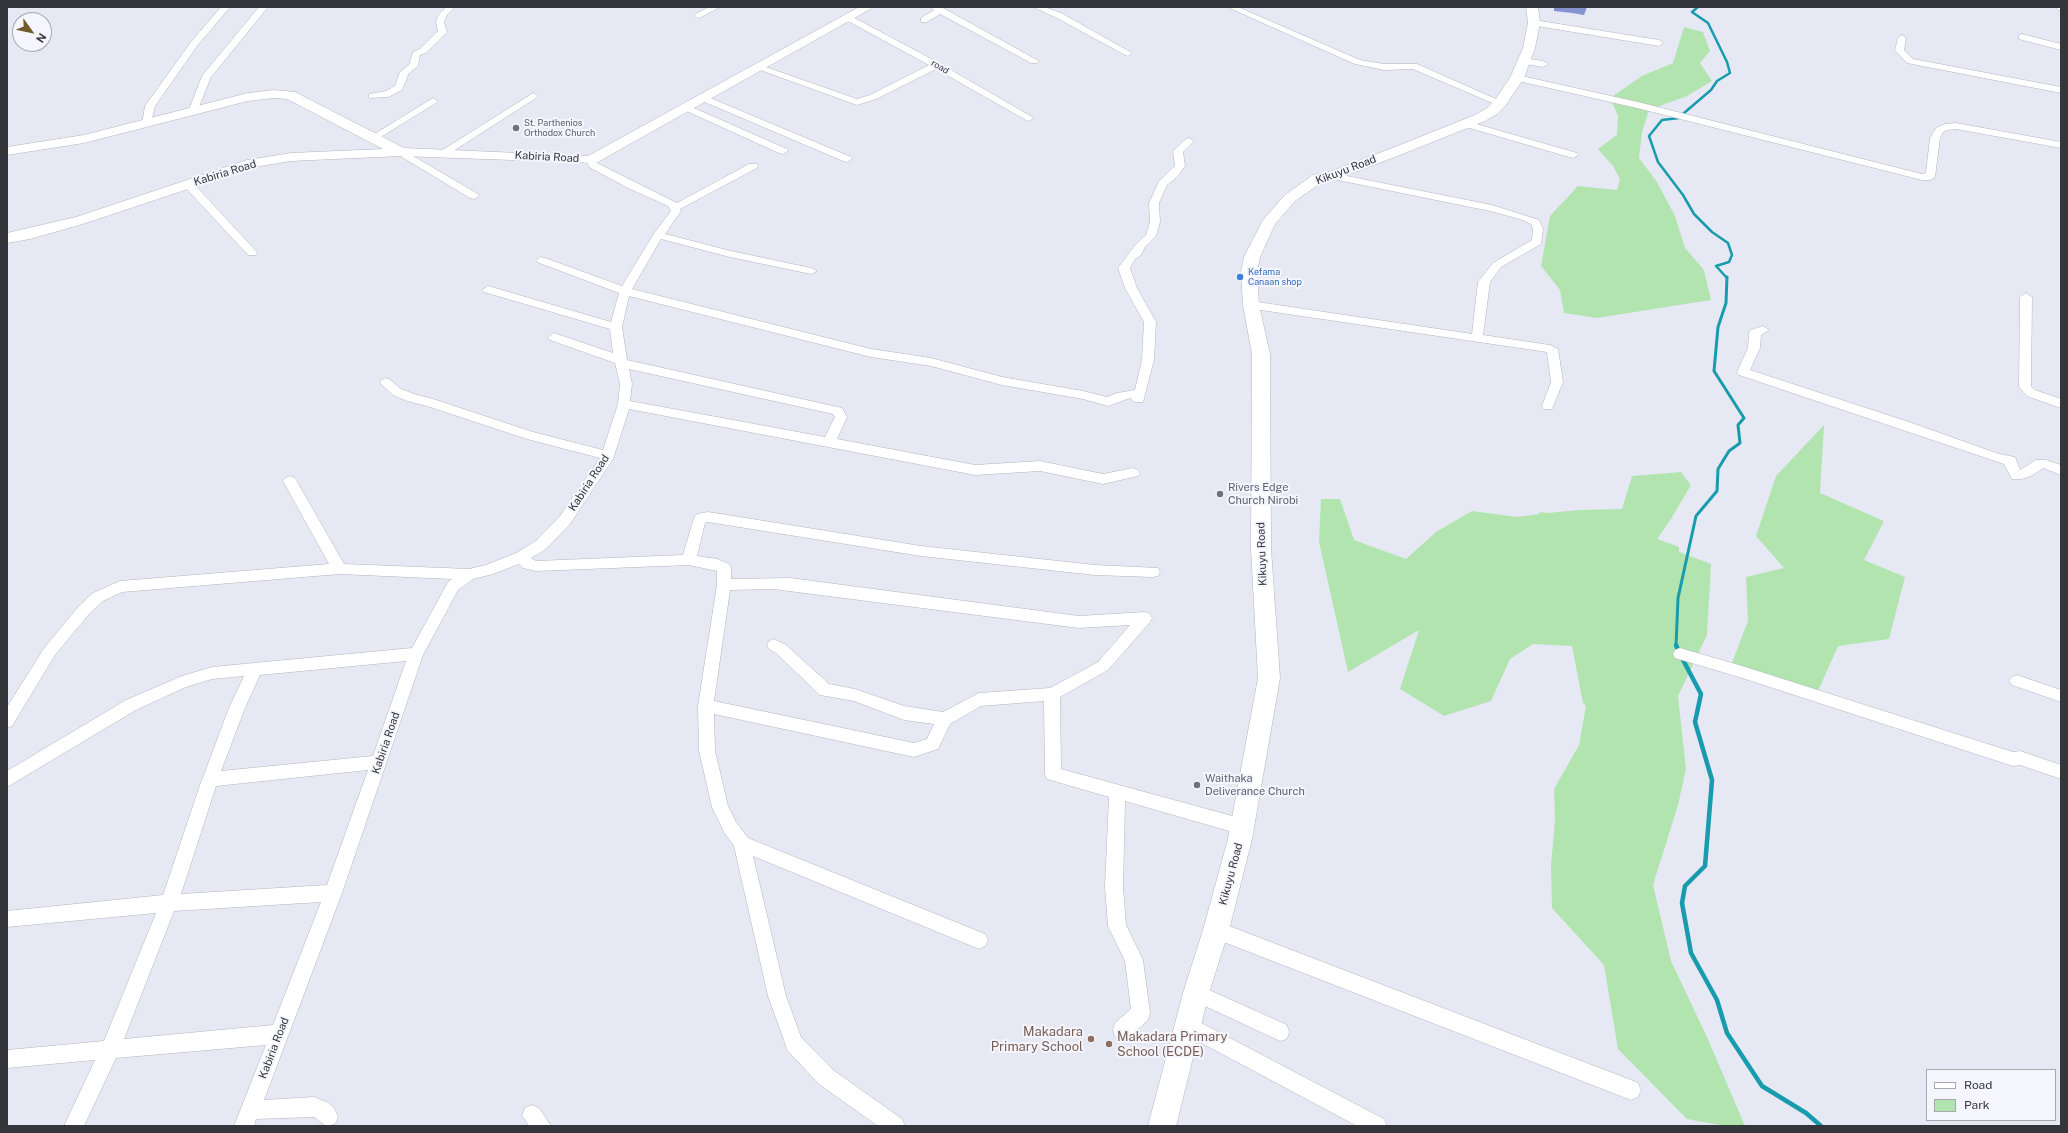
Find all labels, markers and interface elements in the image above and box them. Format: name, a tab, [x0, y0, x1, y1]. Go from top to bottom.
north arrow	[12, 12, 52, 52]
text: N	[34, 31, 49, 45]
street label: road	[929, 58, 951, 76]
place label: St. Parthenios Orthodox Church	[524, 118, 595, 139]
marker: St. Parthenios Orthodox Church	[511, 123, 521, 133]
street label: Kabiria Road	[514, 149, 580, 165]
street label: Kikuyu Road	[1314, 152, 1378, 188]
street label: Kabiria Road	[192, 157, 258, 189]
place label: Kefama Canaan shop	[1248, 267, 1302, 288]
marker: Kefama Canaan shop	[1235, 272, 1245, 282]
street label: Kabiria Road	[566, 452, 612, 514]
place label: Rivers Edge Church Nirobi	[1228, 481, 1298, 507]
marker: Rivers Edge Church Nirobi	[1215, 489, 1225, 499]
street label: Kikuyu Road	[1254, 522, 1270, 586]
street label: Kabiria Road	[369, 710, 403, 776]
place label: Waithaka Deliverance Church	[1205, 772, 1305, 798]
marker: Waithaka Deliverance Church	[1192, 780, 1202, 790]
street label: Kikuyu Road	[1216, 842, 1246, 906]
street label: Kabiria Road	[256, 1015, 292, 1081]
place label: Makadara Primary School	[991, 1024, 1083, 1055]
place label: Makadara Primary School (ECDE)	[1117, 1029, 1227, 1060]
marker: Makadara Primary School	[1086, 1034, 1096, 1044]
marker: Makadara Primary School (ECDE)	[1104, 1039, 1114, 1049]
legend	[1926, 1069, 2056, 1121]
text: Road	[1964, 1078, 1992, 1092]
text: Park	[1964, 1098, 1990, 1112]

